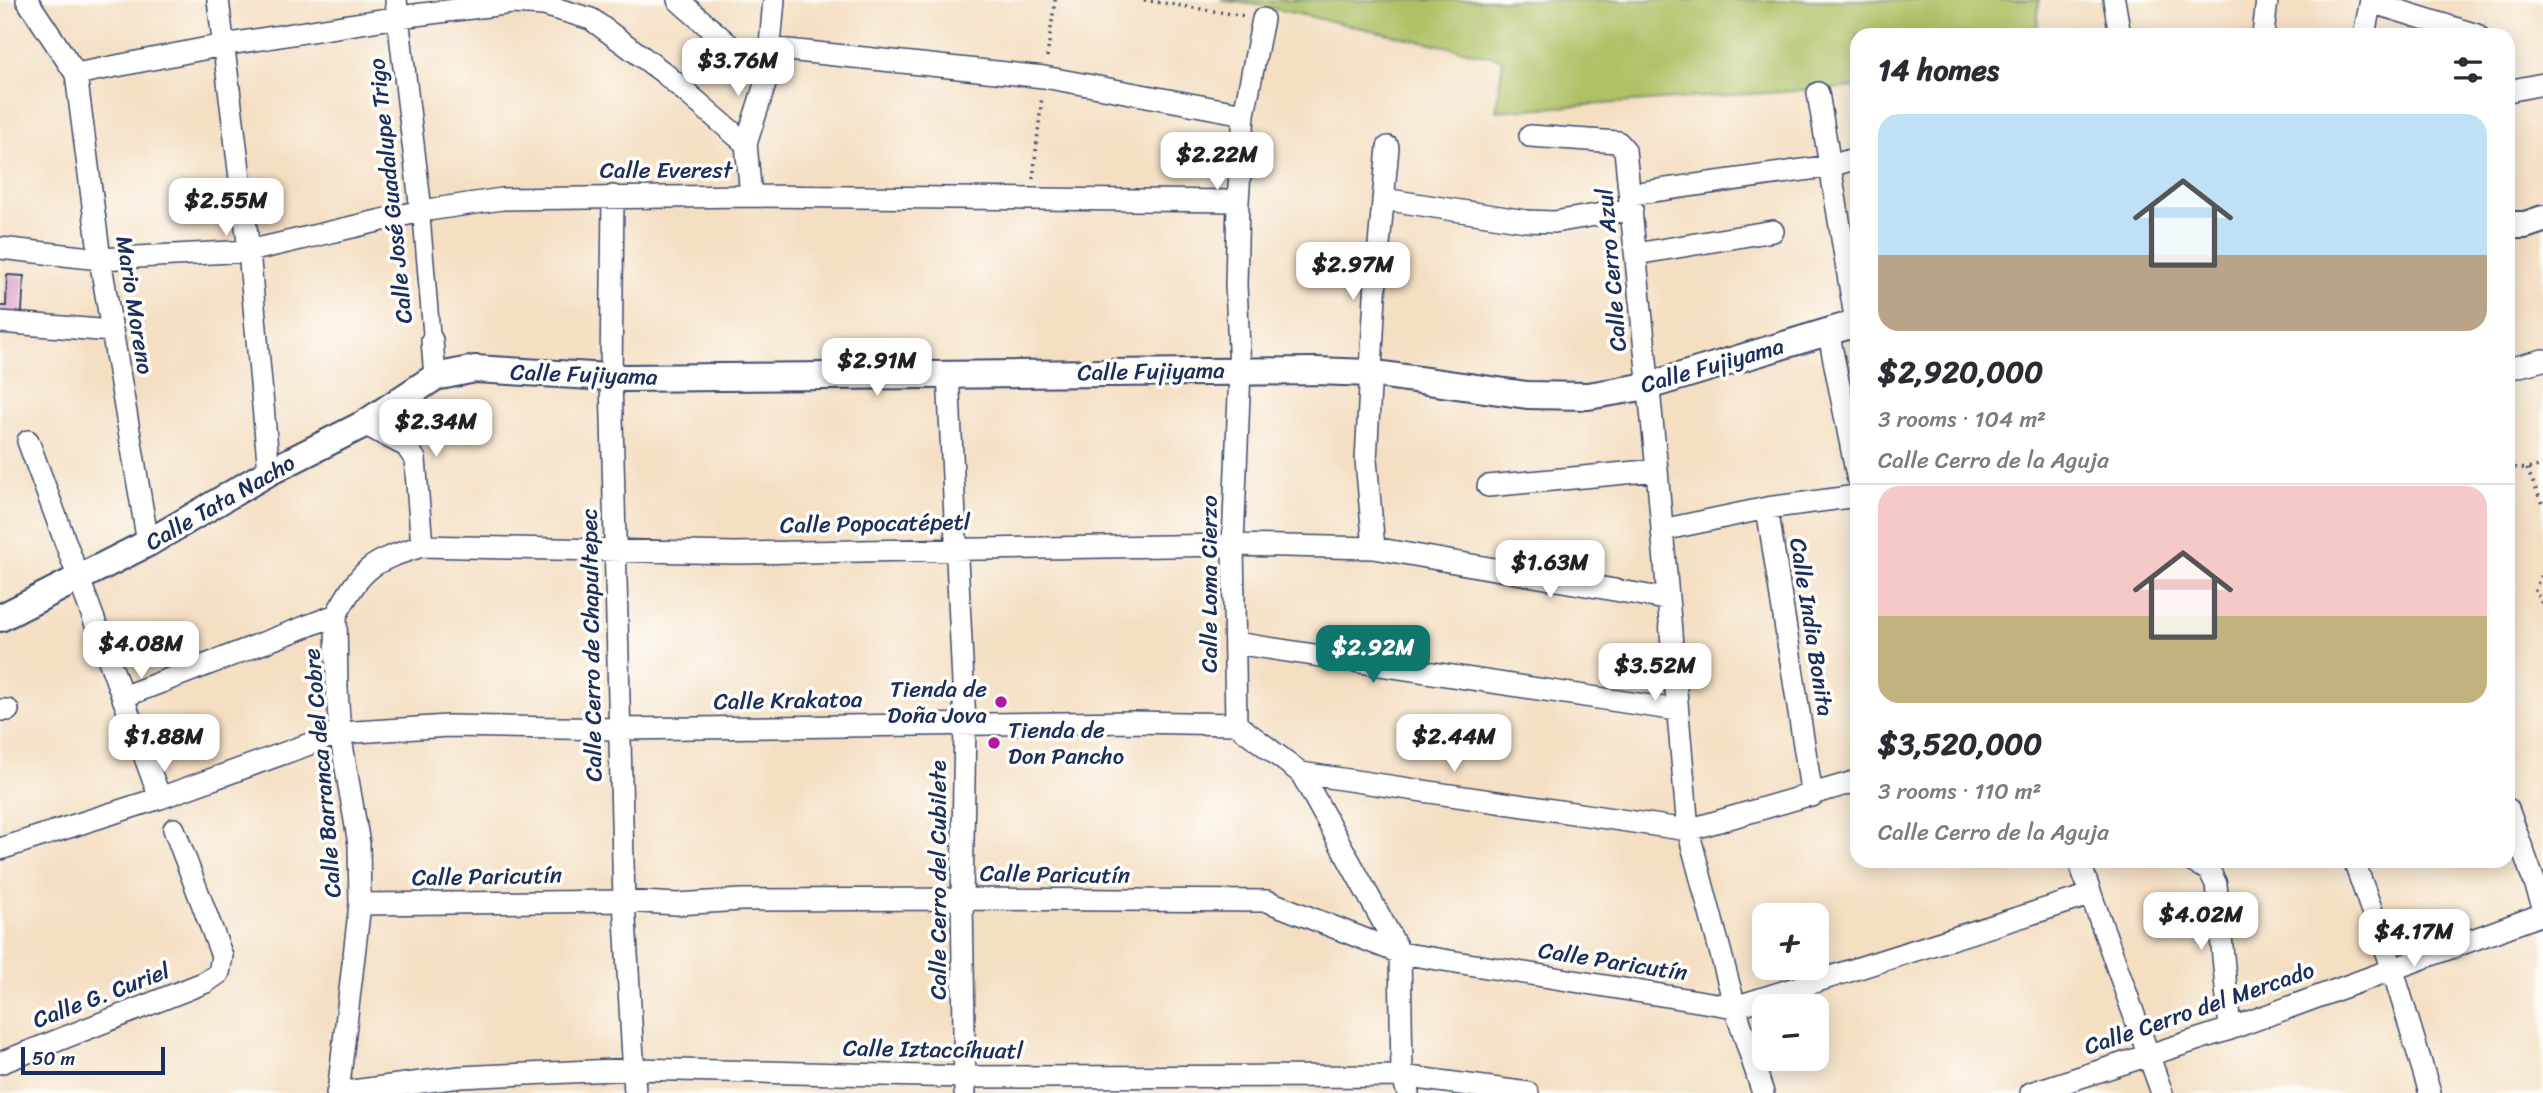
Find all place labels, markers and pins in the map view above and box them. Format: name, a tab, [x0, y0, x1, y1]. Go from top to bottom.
pin: $3.76M	[681, 38, 795, 98]
pin: $2.22M	[1160, 132, 1274, 192]
pin: $2.55M	[169, 178, 283, 238]
pin: $2.97M	[1296, 243, 1410, 302]
pin: $2.91M	[820, 338, 934, 398]
pin: $2.34M	[379, 400, 493, 459]
pin: $1.63M	[1493, 540, 1607, 600]
pin: $4.08M	[84, 622, 198, 681]
pin: $2.92M	[1316, 626, 1430, 685]
pin: $3.52M	[1598, 644, 1712, 703]
place label: Tienda de Doña Jova	[887, 669, 987, 736]
marker: Tienda de Doña Jova	[993, 694, 1009, 710]
place label: Tienda de Don Pancho	[1008, 710, 1124, 777]
pin: $1.88M	[107, 714, 221, 774]
pin: $2.44M	[1397, 714, 1511, 774]
marker: Tienda de Don Pancho	[986, 735, 1002, 751]
pin: $4.02M	[2144, 892, 2258, 952]
pin: $4.17M	[2357, 909, 2471, 969]

